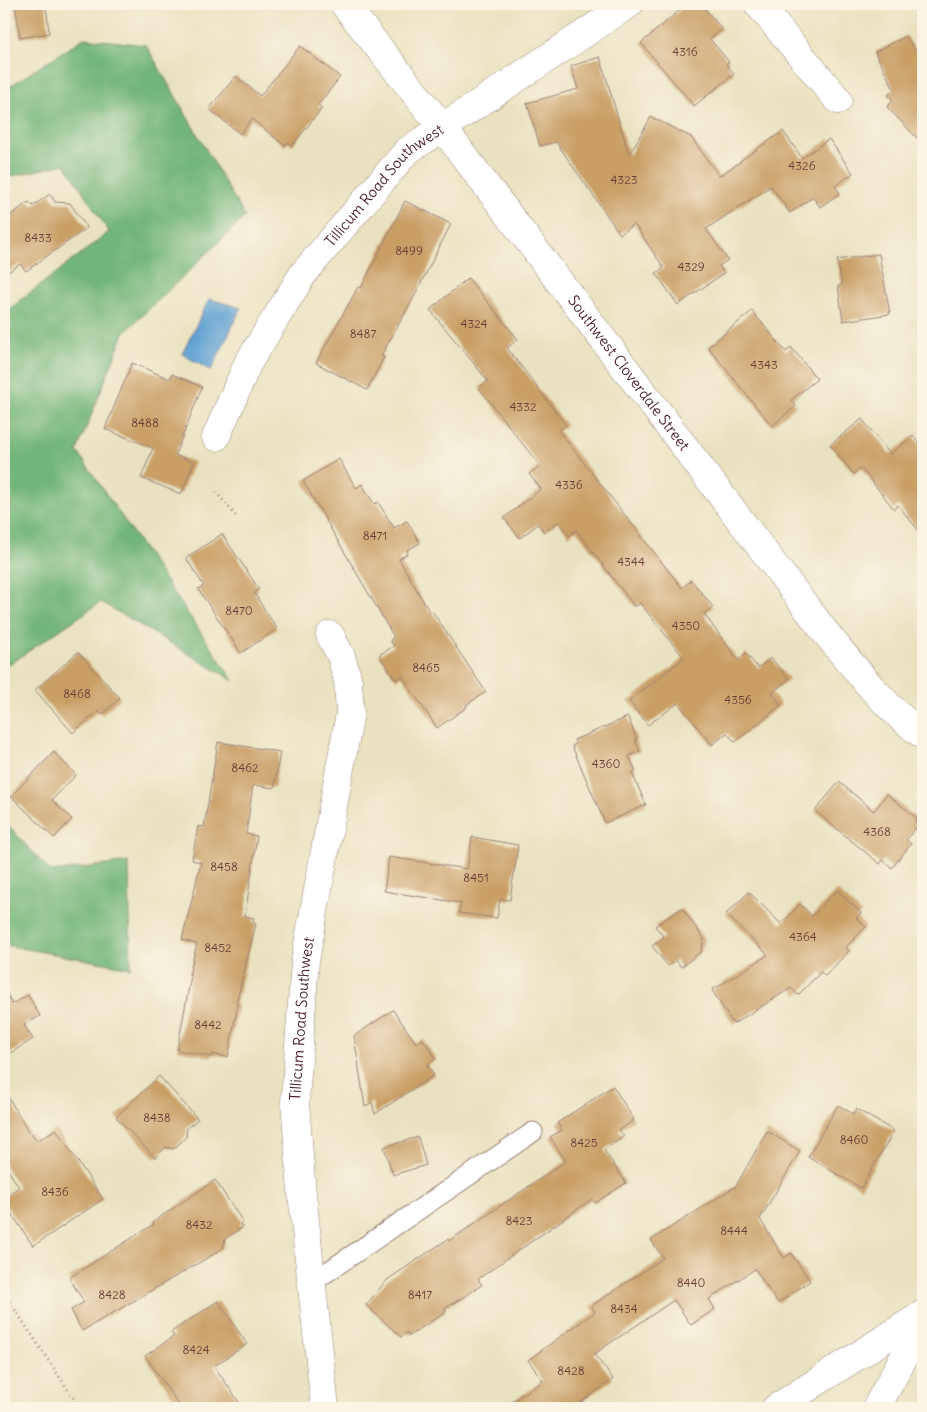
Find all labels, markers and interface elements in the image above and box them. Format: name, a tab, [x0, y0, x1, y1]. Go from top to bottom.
house number: 4316	[672, 44, 698, 59]
street label: Tillicum Road Southwest	[320, 120, 447, 250]
house number: 4326	[788, 158, 816, 173]
house number: 4323	[610, 172, 638, 187]
house number: 8433	[24, 230, 52, 245]
house number: 8499	[395, 243, 423, 258]
house number: 4329	[677, 259, 705, 274]
street label: Southwest Cloverdale Street	[564, 291, 694, 454]
house number: 4324	[460, 316, 488, 331]
house number: 8487	[350, 326, 376, 341]
house number: 4343	[750, 357, 778, 372]
house number: 4332	[509, 399, 537, 414]
house number: 8488	[131, 415, 159, 430]
house number: 4336	[555, 477, 583, 492]
house number: 8471	[363, 528, 387, 543]
house number: 4344	[617, 554, 645, 569]
house number: 8470	[225, 603, 253, 618]
house number: 4350	[672, 618, 700, 633]
house number: 8465	[412, 660, 440, 675]
house number: 8468	[63, 686, 91, 701]
house number: 4356	[724, 692, 752, 707]
house number: 4360	[592, 756, 620, 771]
house number: 8462	[231, 760, 259, 775]
house number: 4368	[863, 824, 891, 839]
house number: 8458	[210, 859, 238, 874]
house number: 8451	[463, 870, 489, 885]
house number: 4364	[789, 929, 817, 944]
street label: Tillicum Road Southwest	[285, 935, 318, 1101]
house number: 8452	[204, 940, 232, 955]
house number: 8442	[194, 1017, 222, 1032]
house number: 8438	[143, 1110, 171, 1125]
house number: 8460	[840, 1132, 868, 1147]
house number: 8425	[570, 1135, 598, 1150]
house number: 8436	[41, 1184, 69, 1199]
house number: 8423	[505, 1213, 533, 1228]
house number: 8432	[185, 1217, 213, 1232]
house number: 8444	[720, 1223, 748, 1238]
house number: 8440	[677, 1275, 705, 1290]
house number: 8428	[98, 1287, 126, 1302]
house number: 8417	[408, 1287, 432, 1302]
house number: 8434	[610, 1301, 638, 1316]
house number: 8424	[182, 1342, 210, 1357]
house number: 8428	[557, 1363, 585, 1378]

